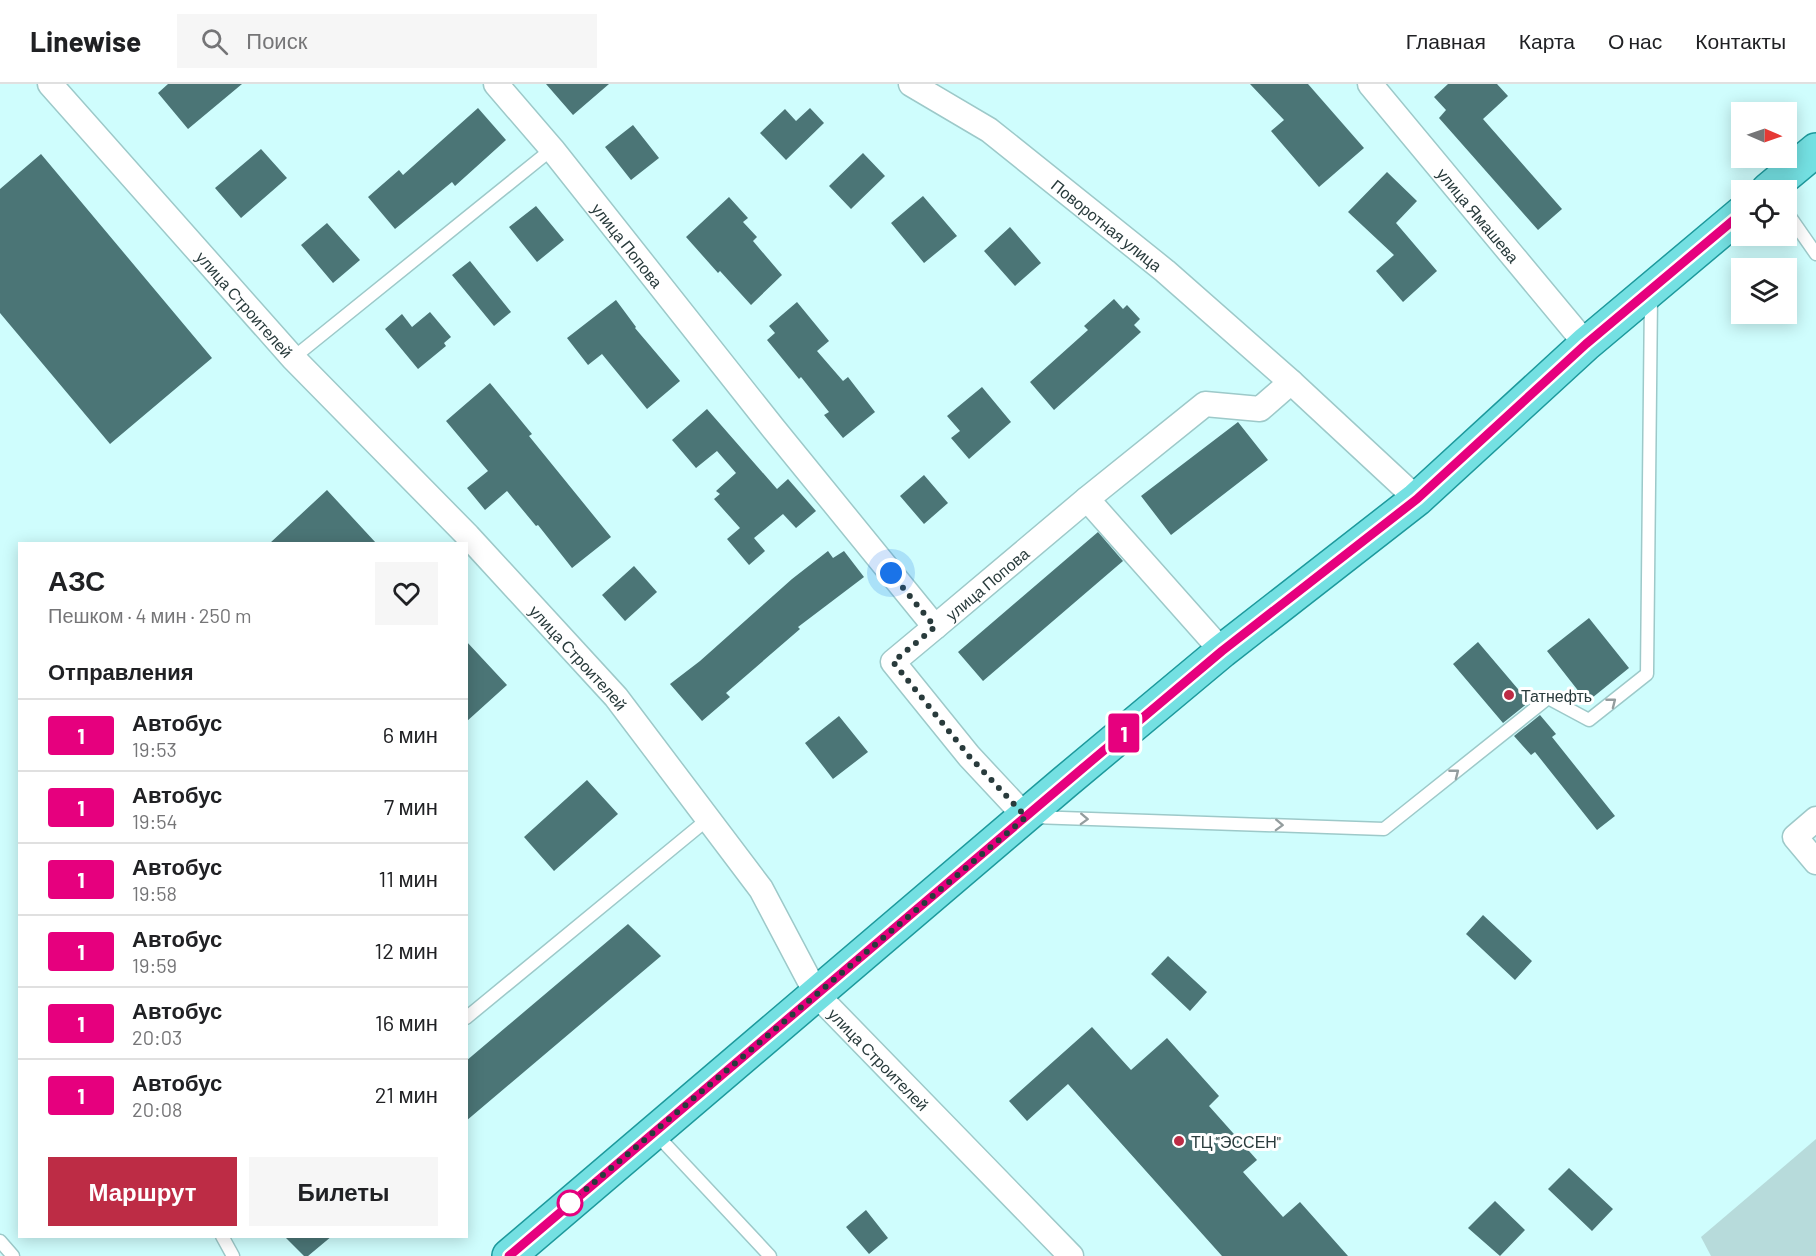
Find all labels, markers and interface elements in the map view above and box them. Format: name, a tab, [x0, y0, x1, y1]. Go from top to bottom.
search box	[177, 14, 597, 68]
text: Linewise	[30, 24, 141, 58]
icon: search	[198, 25, 231, 58]
text: Поиск	[246, 27, 307, 53]
text: Главная	[1406, 28, 1486, 53]
text: Карта	[1519, 28, 1575, 53]
text: О нас	[1608, 28, 1662, 53]
text: Контакты	[1695, 28, 1786, 53]
north arrow	[1731, 102, 1797, 168]
map controls	[1731, 102, 1797, 324]
street label: улица Ямашева	[1434, 163, 1524, 266]
street label: Поворотная улица	[1048, 175, 1166, 275]
button: locate	[1731, 180, 1797, 246]
street label: улица Попова	[589, 199, 667, 291]
street label: улица Строителей	[193, 247, 297, 361]
button: layers	[1731, 258, 1797, 324]
street label: улица Попова	[941, 543, 1032, 624]
your location	[876, 558, 906, 588]
button: heart	[375, 562, 438, 625]
text: АЗС	[48, 563, 105, 597]
street label: улица Строителей	[526, 601, 632, 713]
text: Пешком · 4 мин · 250 m	[48, 603, 252, 627]
text: Отправления	[48, 658, 194, 684]
place label: Татнефть	[1521, 686, 1592, 705]
marker: Татнефть	[1502, 688, 1516, 702]
one-way arrow	[1605, 698, 1616, 709]
text: Автобус	[132, 709, 222, 735]
line badge: 1	[1104, 714, 1144, 752]
text: 6 мин	[383, 721, 438, 747]
text: 1	[1120, 721, 1128, 746]
text: 1	[77, 723, 85, 748]
text: 19:53	[132, 737, 177, 761]
one-way arrow	[1448, 769, 1459, 780]
text: Автобус	[132, 781, 222, 807]
text: 7 мин	[384, 793, 438, 819]
text: 1	[77, 795, 85, 820]
text: 19:54	[132, 809, 178, 833]
one-way arrow	[1080, 813, 1089, 825]
one-way arrow	[1275, 819, 1284, 832]
text: Автобус	[132, 853, 222, 879]
text: 11 мин	[379, 865, 438, 891]
text: 1	[77, 867, 85, 892]
text: 19:58	[132, 881, 177, 905]
text: Автобус	[132, 925, 222, 951]
text: 12 мин	[375, 937, 438, 963]
text: 1	[77, 939, 85, 964]
text: 19:59	[132, 953, 177, 977]
text: Автобус	[132, 997, 222, 1023]
street label: улица Строителей	[825, 1004, 933, 1114]
text: 16 мин	[375, 1009, 438, 1035]
text: 1	[77, 1011, 85, 1036]
text: 20:03	[132, 1025, 182, 1049]
text: Автобус	[132, 1069, 222, 1095]
text: 21 мин	[375, 1081, 438, 1107]
text: 1	[77, 1083, 85, 1108]
text: 20:08	[132, 1097, 183, 1121]
place label: ТЦ "ЭССЕН"	[1191, 1132, 1281, 1151]
marker: ТЦ "ЭССЕН"	[1172, 1134, 1186, 1148]
button: Маршрут	[48, 1157, 237, 1226]
button: Билеты	[249, 1157, 438, 1226]
unlabelled marker	[557, 1190, 583, 1216]

